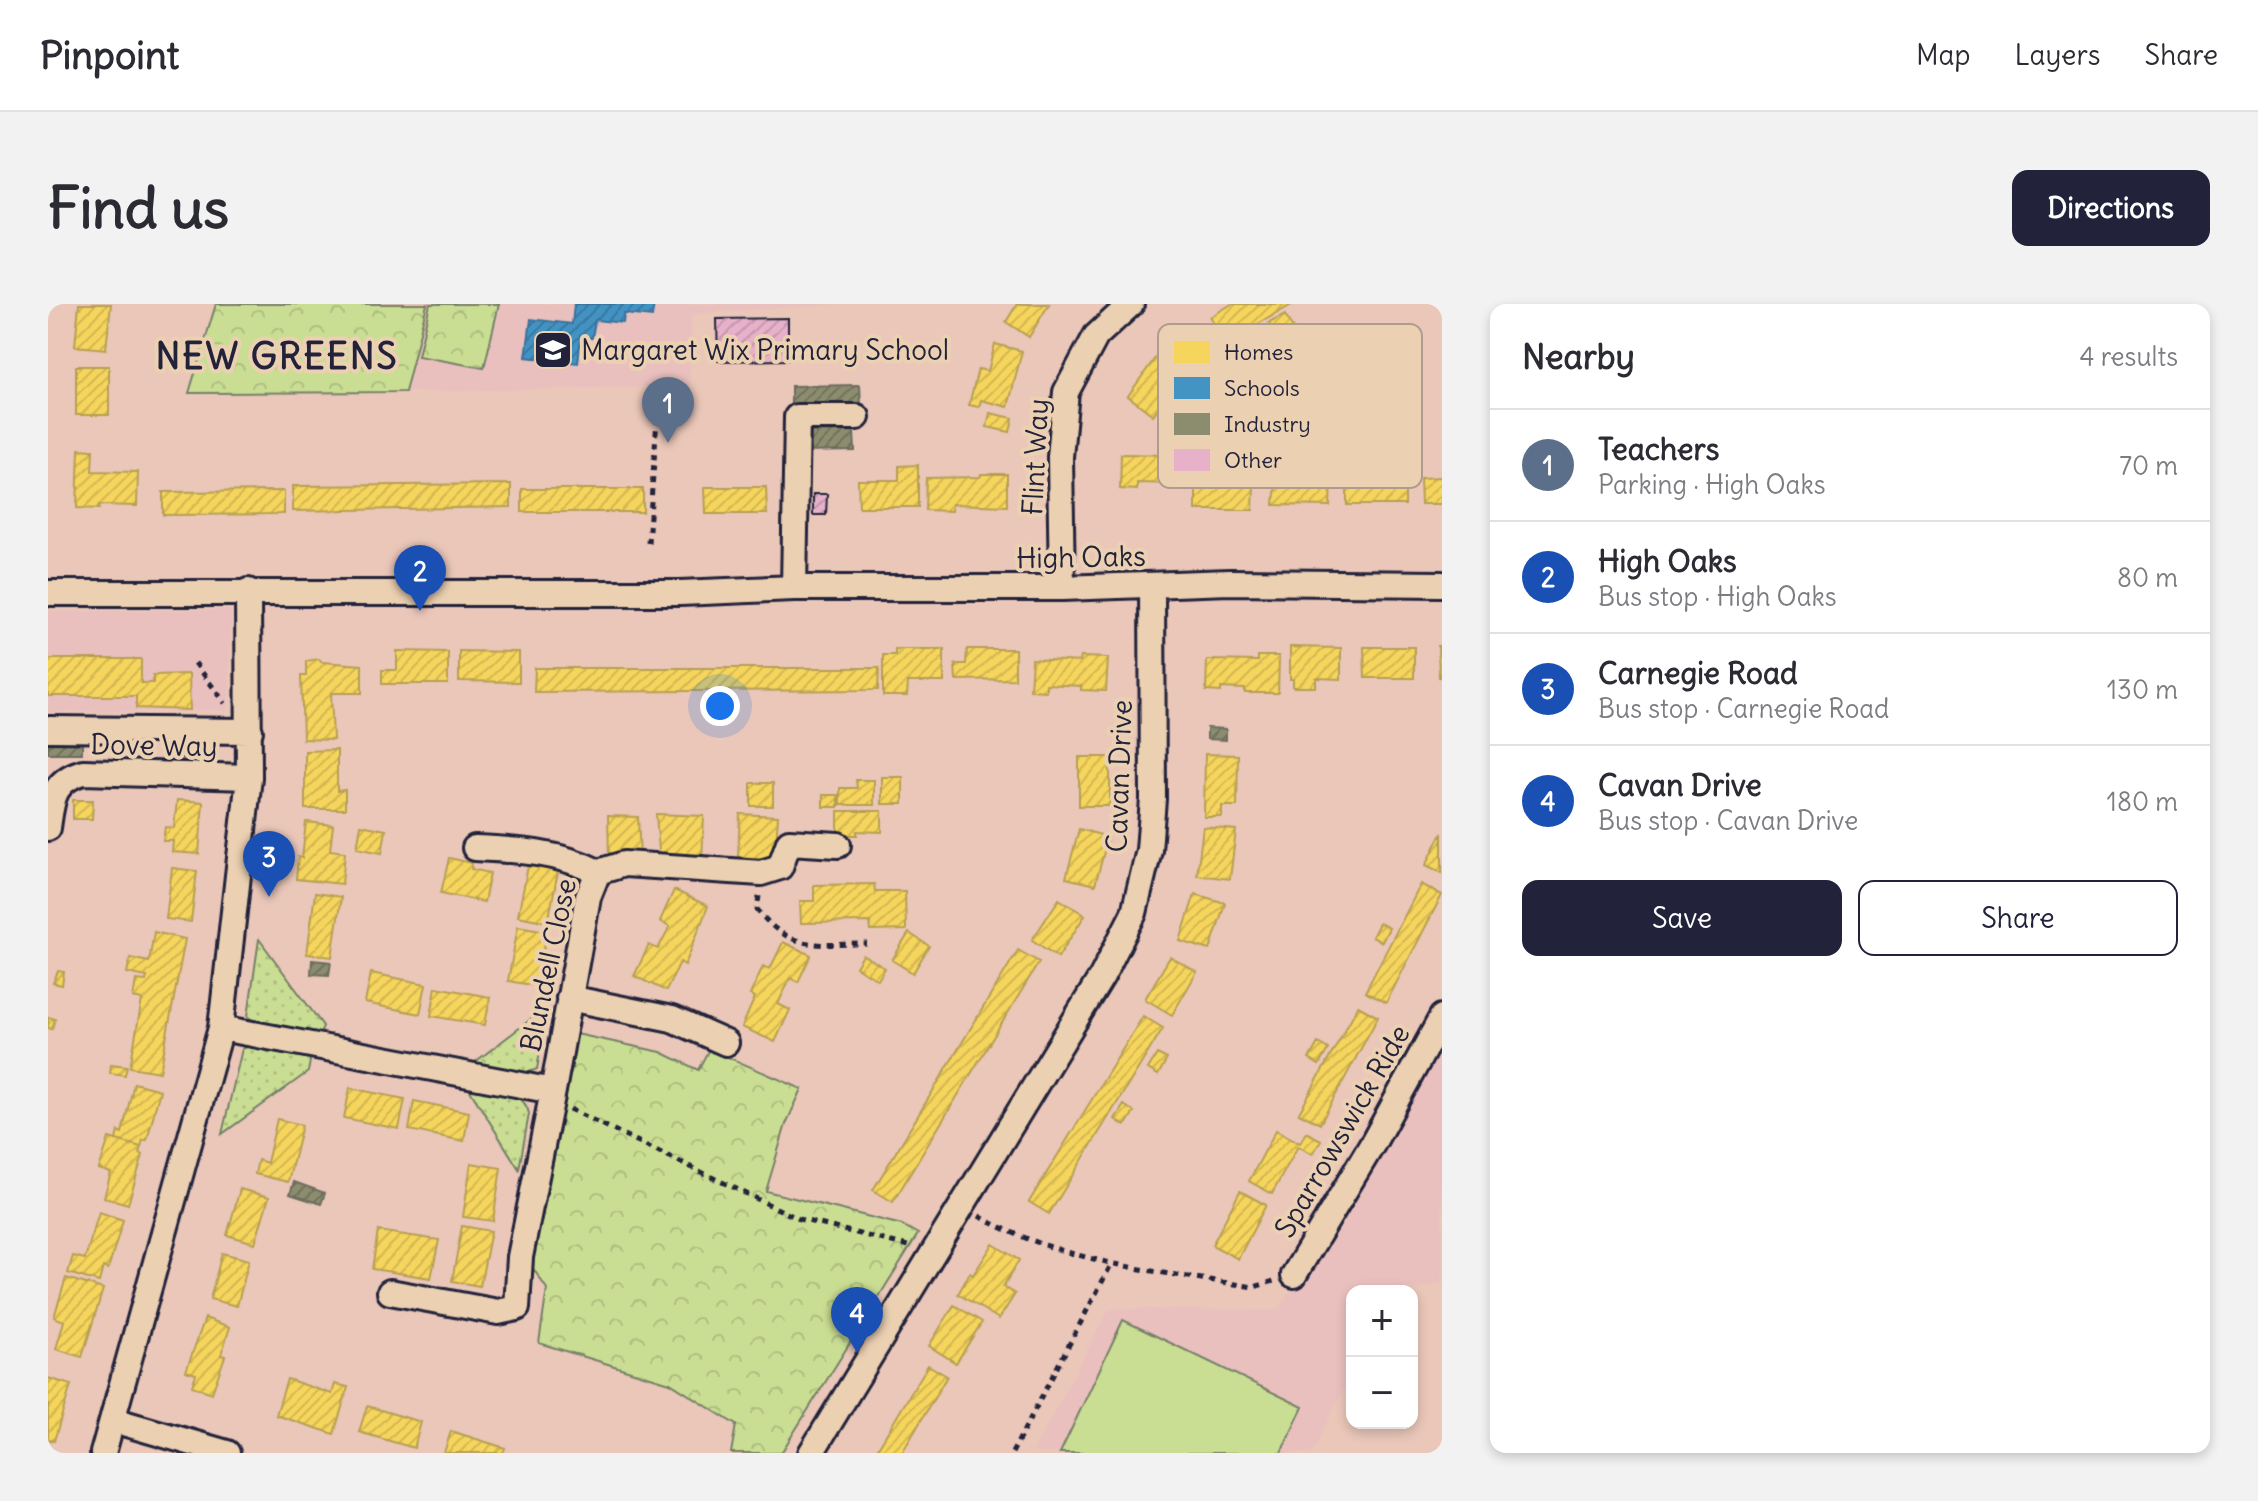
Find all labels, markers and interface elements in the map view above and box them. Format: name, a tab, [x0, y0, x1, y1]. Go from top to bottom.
text: Pinpoint	[40, 32, 179, 79]
text: Map	[1916, 37, 1971, 73]
text: Layers	[2015, 37, 2101, 73]
text: Share	[2145, 37, 2218, 73]
button: Directions	[2012, 170, 2210, 246]
text: Find us	[48, 173, 229, 243]
legend	[1158, 324, 1422, 488]
school or university icon: Margaret Wix Primary School	[532, 329, 574, 371]
place label: Margaret Wix Primary School	[581, 332, 949, 368]
district label: NEW GREENS	[155, 334, 399, 379]
text: Nearby	[1522, 335, 1635, 378]
text: Homes	[1224, 338, 1293, 366]
text: 4 results	[2080, 340, 2178, 373]
text: Schools	[1224, 374, 1300, 402]
pin: 1	[642, 377, 694, 443]
street label: Flint Way	[1014, 398, 1056, 516]
text: Industry	[1224, 410, 1311, 438]
text: Teachers	[1598, 430, 1719, 468]
text: Other	[1224, 446, 1282, 474]
text: 1	[1543, 449, 1553, 482]
text: 70 m	[2119, 449, 2178, 482]
text: Parking · High Oaks	[1598, 468, 1826, 501]
street label: High Oaks	[1016, 538, 1146, 576]
text: High Oaks	[1598, 542, 1737, 580]
pin: 2	[394, 545, 446, 611]
text: 2	[1541, 561, 1555, 594]
text: 80 m	[2117, 561, 2178, 594]
text: Bus stop · High Oaks	[1598, 580, 1837, 613]
text: Carnegie Road	[1598, 654, 1798, 692]
text: 3	[1541, 673, 1555, 706]
text: 130 m	[2107, 673, 2178, 706]
your location	[700, 686, 740, 726]
text: Bus stop · Carnegie Road	[1598, 692, 1889, 725]
street label: Cavan Drive	[1098, 699, 1140, 853]
street label: Dove Way	[90, 726, 218, 764]
text: Cavan Drive	[1598, 766, 1762, 804]
text: 4	[1540, 785, 1556, 818]
text: 180 m	[2107, 785, 2178, 818]
text: Bus stop · Cavan Drive	[1598, 804, 1858, 837]
pin: 3	[243, 831, 295, 897]
street label: Blundell Close	[512, 875, 584, 1055]
button: Save	[1522, 880, 1842, 956]
button: Share	[1858, 880, 2178, 956]
street label: Sparrowswick Ride	[1267, 1018, 1417, 1244]
map controls	[1346, 1285, 1418, 1429]
button: +	[1346, 1285, 1418, 1357]
pin: 4	[831, 1287, 883, 1353]
button: −	[1346, 1357, 1418, 1429]

